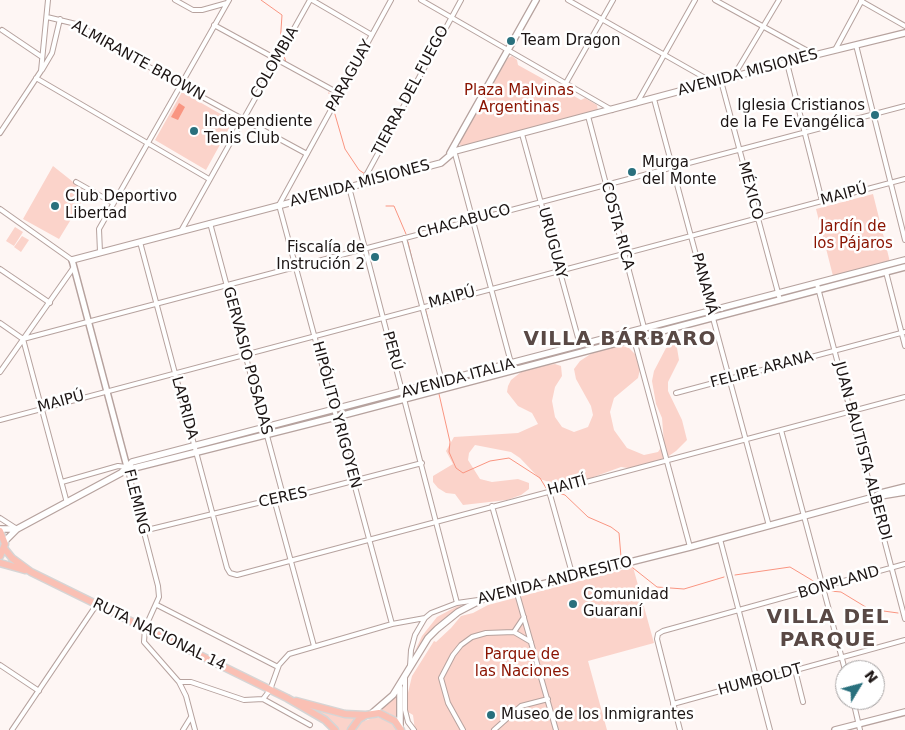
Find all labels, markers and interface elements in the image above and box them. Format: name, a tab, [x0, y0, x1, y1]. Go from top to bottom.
street label: ALMIRANTE BROWN	[68, 17, 208, 105]
street label: TIERRA DEL FUEGO	[369, 23, 453, 159]
street label: COLOMBIA	[247, 24, 303, 102]
place label: Team Dragon	[521, 32, 621, 50]
marker: Team Dragon	[505, 35, 517, 47]
street label: PARAGUAY	[323, 37, 377, 115]
street label: AVENIDA MISIONES	[676, 46, 820, 100]
park label: Plaza Malvinas Argentinas	[464, 82, 574, 117]
place label: Iglesia Cristianos de la Fe Evangélica	[720, 97, 865, 132]
marker: Iglesia Cristianos de la Fe Evangélica	[869, 109, 881, 121]
place label: Independiente Tenis Club	[204, 113, 312, 148]
marker: Independiente Tenis Club	[188, 125, 200, 137]
place label: Murga del Monte	[642, 154, 716, 189]
street label: AVENIDA MISIONES	[288, 157, 432, 211]
street label: MÉXICO	[734, 160, 766, 222]
marker: Murga del Monte	[626, 166, 638, 178]
street label: COSTA RICA	[597, 180, 637, 272]
street label: MAIPÚ	[819, 180, 869, 210]
place label: Club Deportivo Libertad	[65, 188, 177, 223]
marker: Club Deportivo Libertad	[49, 200, 61, 212]
street label: CHACABUCO	[415, 201, 513, 243]
street label: URUGUAY	[534, 205, 570, 281]
park label: Jardín de los Pájaros	[813, 218, 893, 253]
place label: Fiscalía de Instrución 2	[276, 239, 365, 274]
marker: Fiscalía de Instrución 2	[369, 251, 381, 263]
street label: PANAMÁ	[687, 251, 721, 317]
street label: MAIPÚ	[427, 283, 477, 313]
street label: GERVASIO POSADAS	[219, 285, 275, 437]
district label: VILLA BÁRBARO	[522, 328, 718, 352]
street label: PERÚ	[378, 329, 406, 373]
street label: HIPÓLITO YRIGOYEN	[308, 339, 364, 491]
street label: FELIPE ARANA	[708, 348, 816, 392]
street label: AVENIDA ITALIA	[399, 355, 517, 403]
street label: JUAN BAUTISTA ALBERDI	[829, 360, 895, 542]
street label: LAPRIDA	[167, 375, 201, 441]
street label: MAIPÚ	[36, 387, 86, 417]
street label: FLEMING	[119, 467, 153, 537]
street label: HAITÍ	[546, 472, 588, 500]
street label: CERES	[257, 484, 309, 512]
street label: AVENIDA ANDRESITO	[476, 553, 634, 609]
street label: BONPLAND	[796, 563, 882, 603]
place label: Comunidad Guaraní	[583, 586, 669, 621]
street label: RUTA NACIONAL 14	[89, 595, 229, 675]
marker: Comunidad Guaraní	[567, 598, 579, 610]
district label: VILLA DEL PARQUE	[765, 606, 891, 653]
park label: Parque de las Naciones	[475, 646, 569, 681]
street label: HUMBOLDT	[716, 660, 804, 700]
north arrow	[835, 660, 885, 710]
text: N	[861, 667, 881, 686]
place label: Museo de los Inmigrantes	[501, 706, 694, 724]
marker: Museo de los Inmigrantes	[485, 709, 497, 721]

